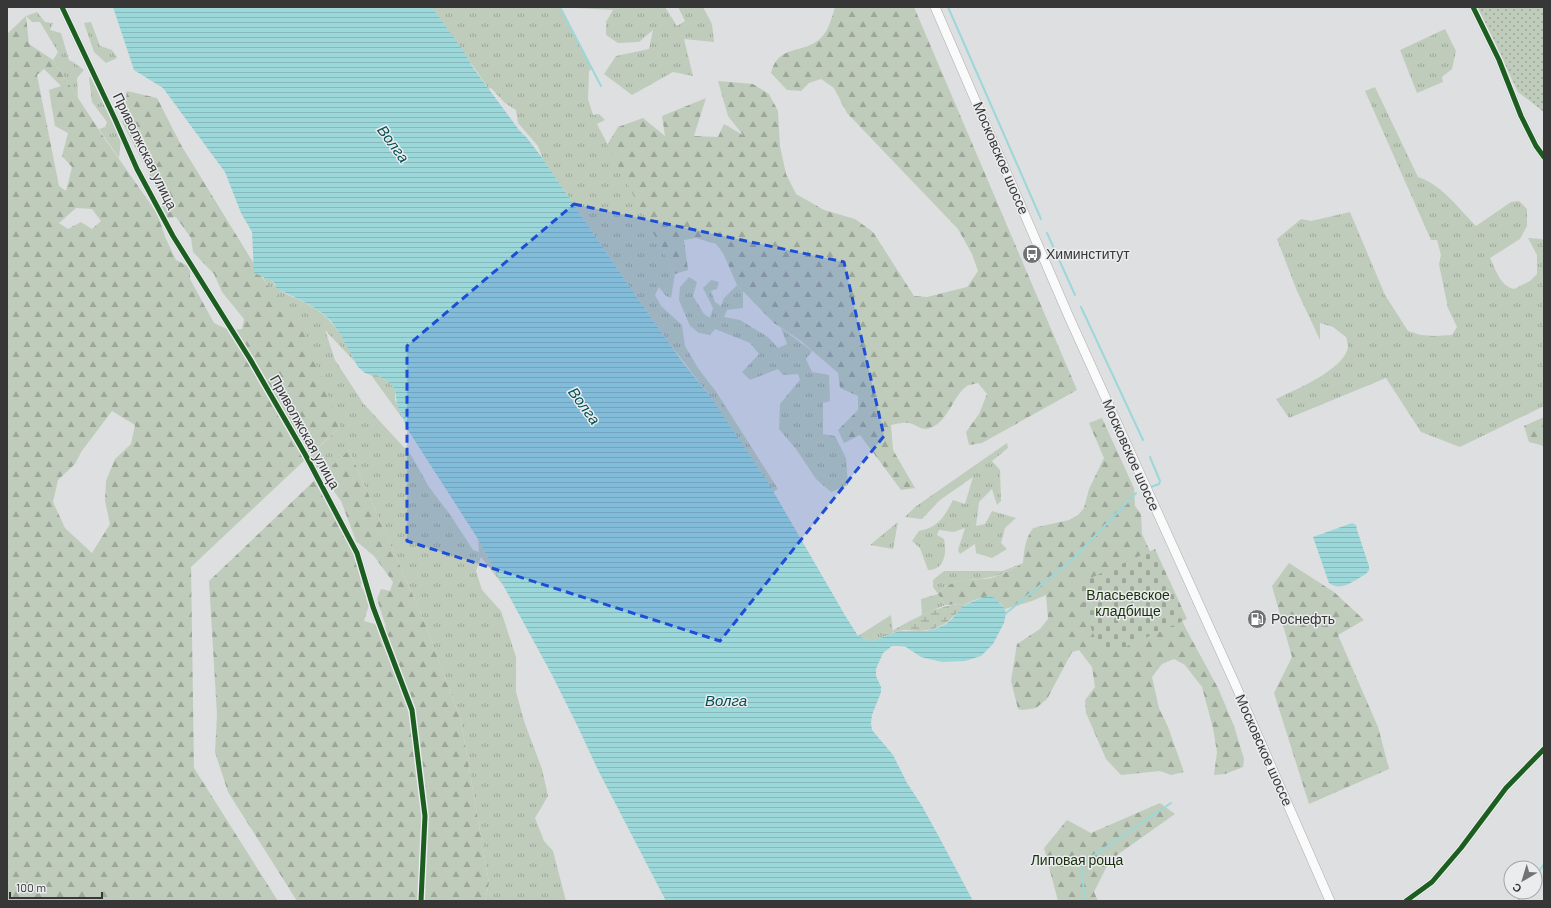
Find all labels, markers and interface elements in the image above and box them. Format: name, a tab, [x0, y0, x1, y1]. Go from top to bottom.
street label: Приволжская улица	[110, 90, 181, 212]
street label: Московское шоссе	[970, 99, 1033, 217]
water label: Волга	[374, 121, 413, 166]
bus stop icon: Химинститут	[1021, 243, 1043, 265]
place label: Химинститут	[1046, 245, 1130, 262]
street label: Приволжская улица	[267, 372, 344, 492]
water label: Волга	[565, 383, 604, 428]
street label: Московское шоссе	[1099, 396, 1164, 513]
park label: Власьевское кладбище	[1086, 586, 1170, 619]
fuel station icon: Роснефть	[1246, 608, 1268, 630]
place label: Роснефть	[1271, 610, 1335, 627]
water label: Волга	[705, 691, 747, 709]
street label: Московское шоссе	[1232, 691, 1297, 808]
park label: Липовая роща	[1031, 851, 1124, 868]
north arrow	[1503, 860, 1543, 900]
scale bar	[10, 874, 102, 900]
text: 100 m	[16, 880, 46, 894]
text: С	[1509, 881, 1524, 896]

